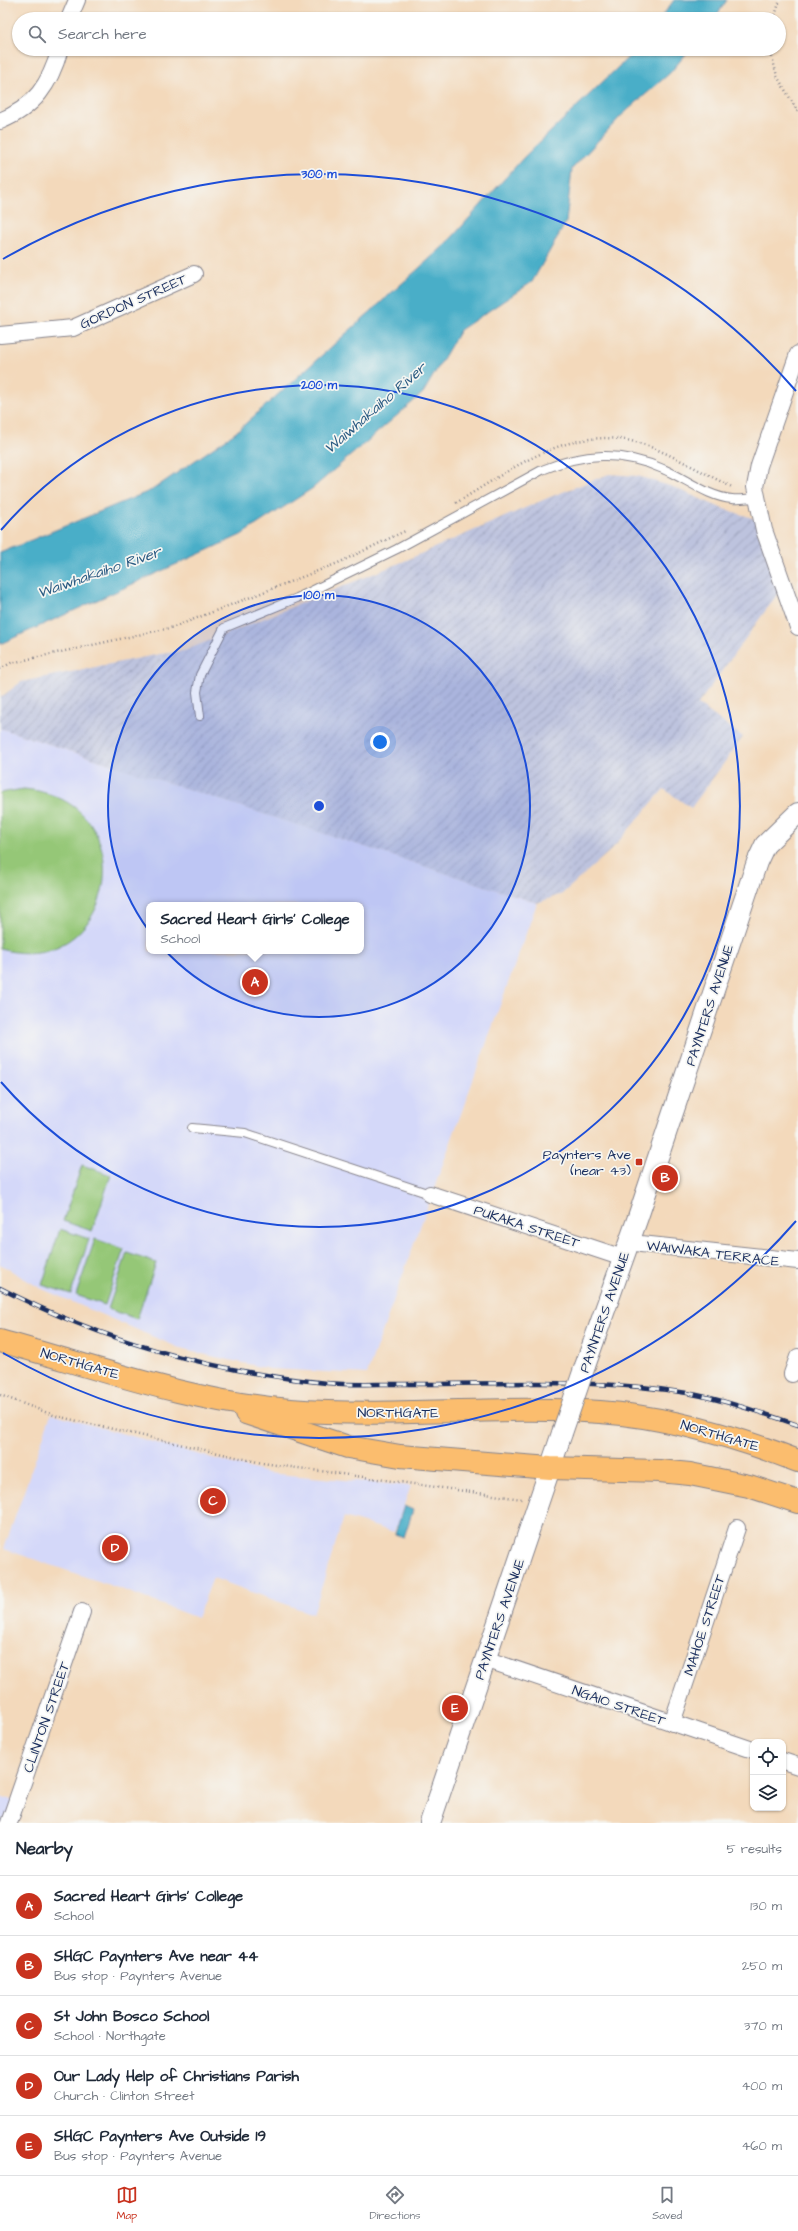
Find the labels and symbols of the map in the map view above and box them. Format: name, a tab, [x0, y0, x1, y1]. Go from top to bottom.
text: 300 m	[300, 166, 337, 183]
street label: GORDON STREET	[77, 269, 190, 334]
water label: Waiwhakaiho River	[320, 357, 432, 459]
text: 200 m	[300, 377, 338, 394]
water label: Waiwhakaiho River	[35, 541, 165, 603]
text: 100 m	[304, 587, 335, 604]
your location	[370, 732, 390, 752]
centre of rings	[312, 799, 326, 813]
street label: PAYNTERS AVENUE	[681, 941, 739, 1069]
pin: A	[242, 967, 268, 997]
place label: Paynters Ave (near 43)	[543, 1145, 631, 1181]
marker: Paynters Ave (near 43)	[634, 1157, 644, 1167]
pin: B	[652, 1163, 678, 1193]
street label: PUKAKA STREET	[471, 1200, 582, 1254]
street label: WAIWAKA TERRACE	[645, 1236, 781, 1272]
street label: PAYNTERS AVENUE	[575, 1248, 635, 1375]
street label: NORTHGATE	[38, 1343, 122, 1385]
street label: NORTHGATE	[357, 1403, 439, 1423]
street label: NORTHGATE	[678, 1415, 762, 1457]
pin: C	[200, 1486, 226, 1516]
pin: D	[102, 1533, 128, 1563]
street label: PAYNTERS AVENUE	[470, 1555, 530, 1682]
street label: MAHOE STREET	[679, 1572, 731, 1678]
street label: CLINTON STREET	[19, 1659, 75, 1775]
street label: NGAIO STREET	[569, 1681, 668, 1731]
pin: E	[442, 1693, 468, 1723]

